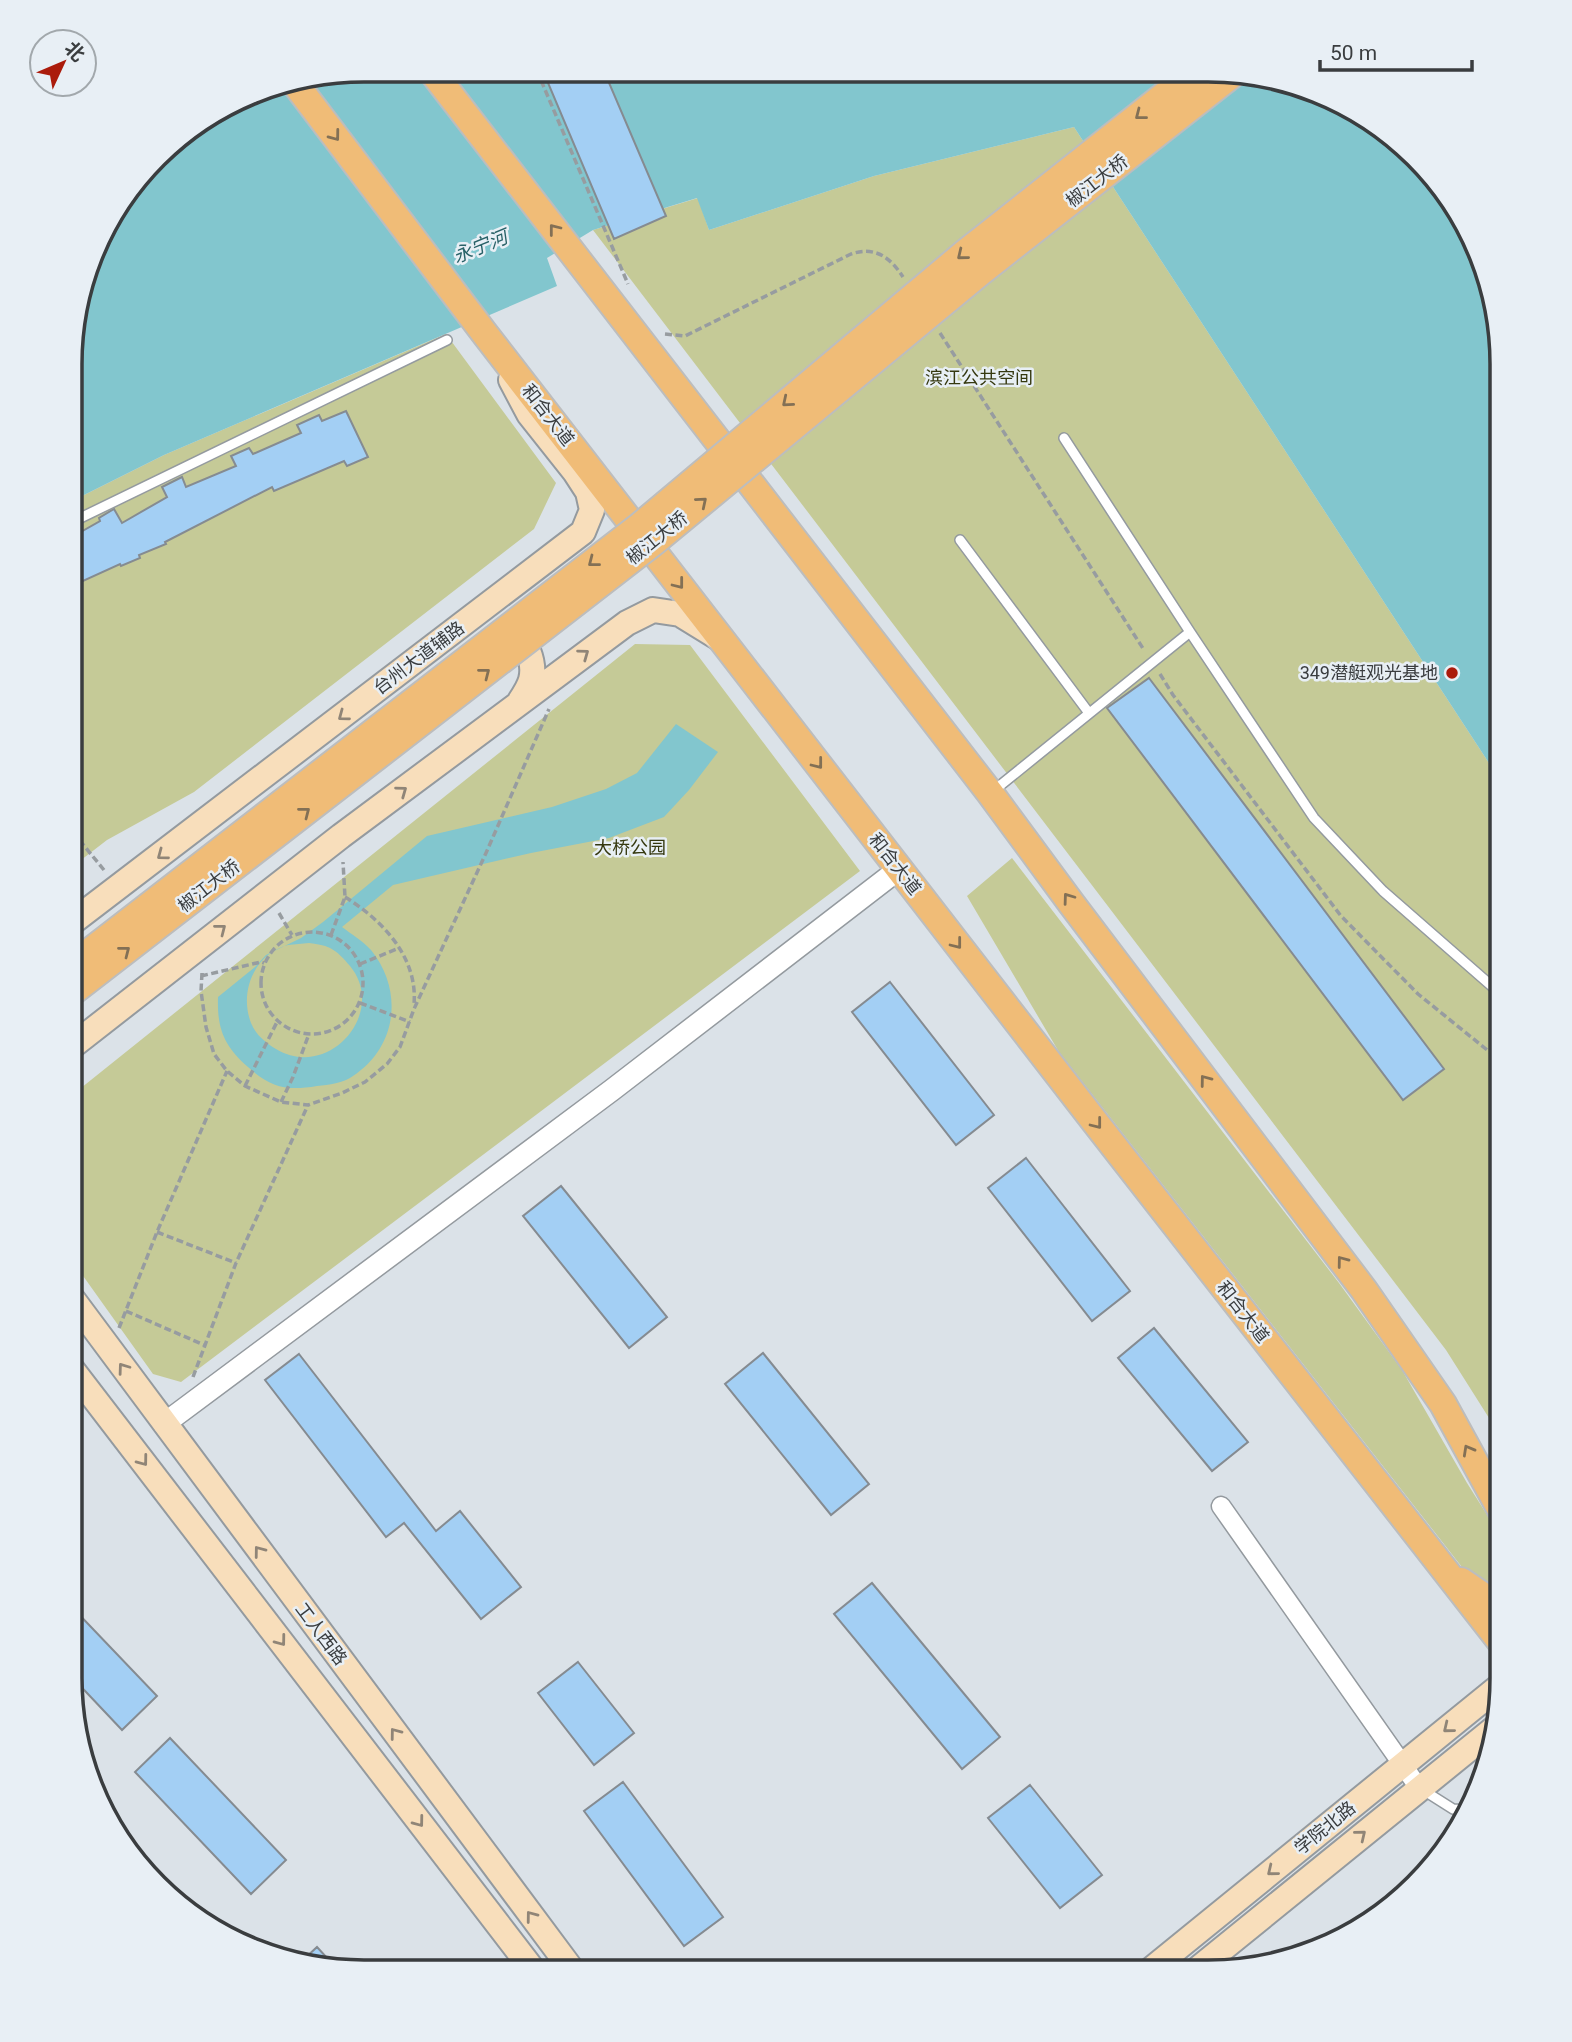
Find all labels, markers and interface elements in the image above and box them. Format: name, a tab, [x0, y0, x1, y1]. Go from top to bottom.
north arrow	[28, 28, 98, 98]
scale bar	[1320, 28, 1472, 72]
text: 北	[60, 37, 90, 66]
text: 50 m	[1330, 41, 1377, 65]
one-way arrow	[1136, 106, 1148, 119]
one-way arrow	[327, 128, 339, 141]
street label: 椒江大桥	[1062, 150, 1132, 211]
water label: 永宁河	[449, 224, 515, 268]
one-way arrow	[549, 224, 562, 236]
one-way arrow	[957, 247, 969, 260]
park label: 滨江公共空间	[925, 367, 1033, 388]
street label: 和合大道	[518, 380, 579, 450]
one-way arrow	[783, 394, 796, 406]
one-way arrow	[695, 497, 707, 510]
street label: 椒江大桥	[622, 507, 691, 568]
one-way arrow	[588, 553, 601, 566]
one-way arrow	[671, 576, 684, 589]
street label: 台州大道辅路	[369, 617, 468, 698]
one-way arrow	[576, 650, 589, 663]
place label: 349潜艇观光基地	[1300, 662, 1438, 683]
marker: 349潜艇观光基地	[1444, 665, 1460, 681]
one-way arrow	[477, 668, 490, 681]
one-way arrow	[338, 708, 350, 721]
one-way arrow	[810, 757, 823, 769]
one-way arrow	[394, 787, 407, 799]
one-way arrow	[297, 807, 310, 820]
street label: 和合大道	[865, 829, 926, 899]
park label: 大桥公园	[594, 837, 666, 858]
one-way arrow	[157, 846, 170, 859]
street label: 椒江大桥	[174, 855, 244, 916]
one-way arrow	[1063, 893, 1076, 906]
one-way arrow	[214, 925, 226, 938]
one-way arrow	[949, 937, 962, 949]
one-way arrow	[118, 947, 130, 960]
one-way arrow	[1200, 1075, 1213, 1088]
one-way arrow	[1088, 1116, 1101, 1129]
one-way arrow	[1338, 1256, 1351, 1269]
street label: 和合大道	[1213, 1277, 1274, 1347]
one-way arrow	[119, 1364, 131, 1376]
one-way arrow	[1463, 1445, 1476, 1458]
one-way arrow	[134, 1453, 147, 1465]
one-way arrow	[254, 1546, 267, 1559]
street label: 工人西路	[291, 1599, 351, 1669]
one-way arrow	[273, 1634, 286, 1646]
one-way arrow	[1444, 1719, 1456, 1732]
one-way arrow	[390, 1728, 403, 1741]
street label: 学院北路	[1290, 1797, 1359, 1858]
one-way arrow	[411, 1814, 424, 1827]
one-way arrow	[1353, 1831, 1365, 1844]
one-way arrow	[1267, 1863, 1280, 1875]
one-way arrow	[527, 1911, 539, 1923]

